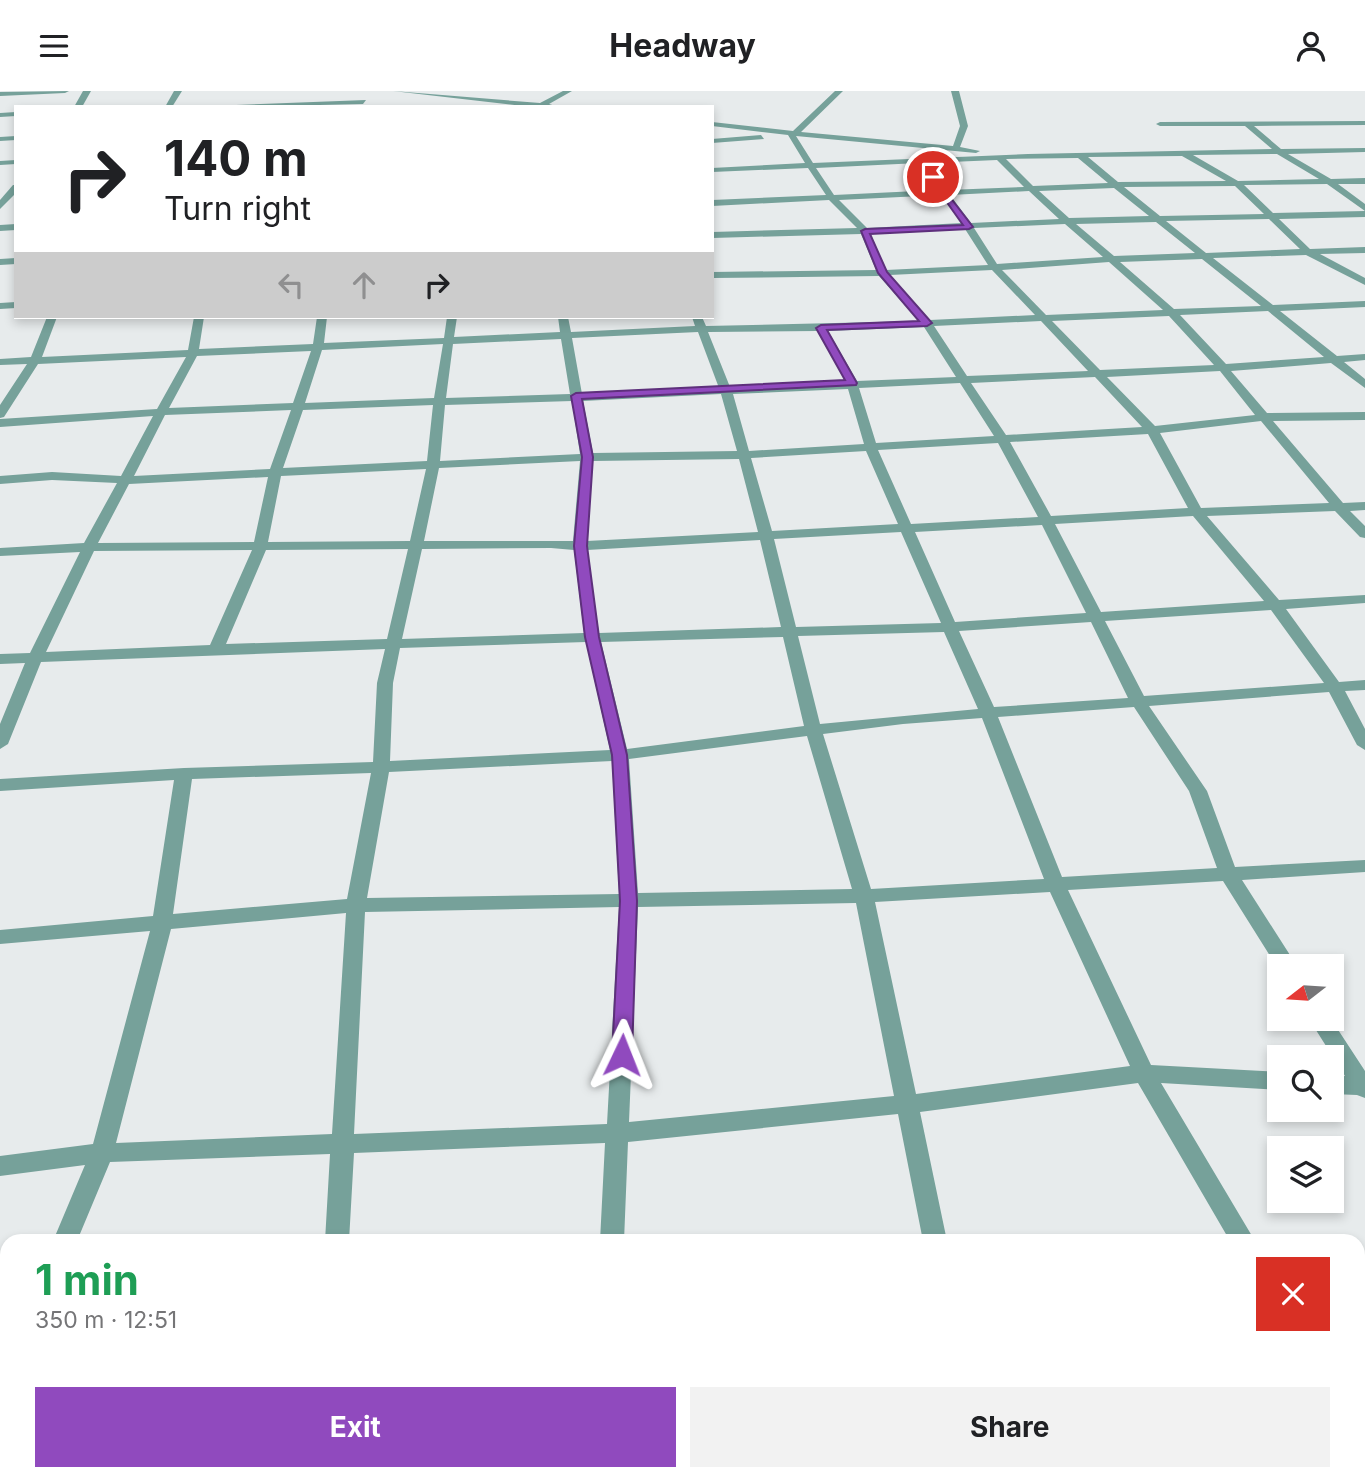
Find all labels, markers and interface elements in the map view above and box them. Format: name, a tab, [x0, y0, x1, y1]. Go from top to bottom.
text: Headway	[609, 26, 756, 65]
icon: menu	[35, 27, 73, 65]
icon: person	[1292, 27, 1330, 65]
text: 140 m	[164, 129, 308, 188]
icon: right	[49, 133, 140, 224]
pin	[903, 147, 963, 207]
icon: arrive	[914, 158, 952, 196]
text: Turn right	[164, 189, 311, 228]
icon: left	[272, 266, 310, 304]
icon: ahead	[345, 266, 383, 304]
icon: right	[418, 266, 456, 304]
north arrow	[1267, 954, 1344, 1031]
map controls	[1267, 954, 1344, 1213]
position arrow	[585, 1018, 659, 1092]
button: search	[1267, 1045, 1344, 1122]
button: layers	[1267, 1136, 1344, 1213]
text: 1 min	[35, 1254, 139, 1305]
button: close	[1256, 1257, 1330, 1331]
text: 350 m · 12:51	[35, 1306, 177, 1334]
button: Exit	[35, 1387, 676, 1467]
button: Share	[690, 1387, 1330, 1467]

